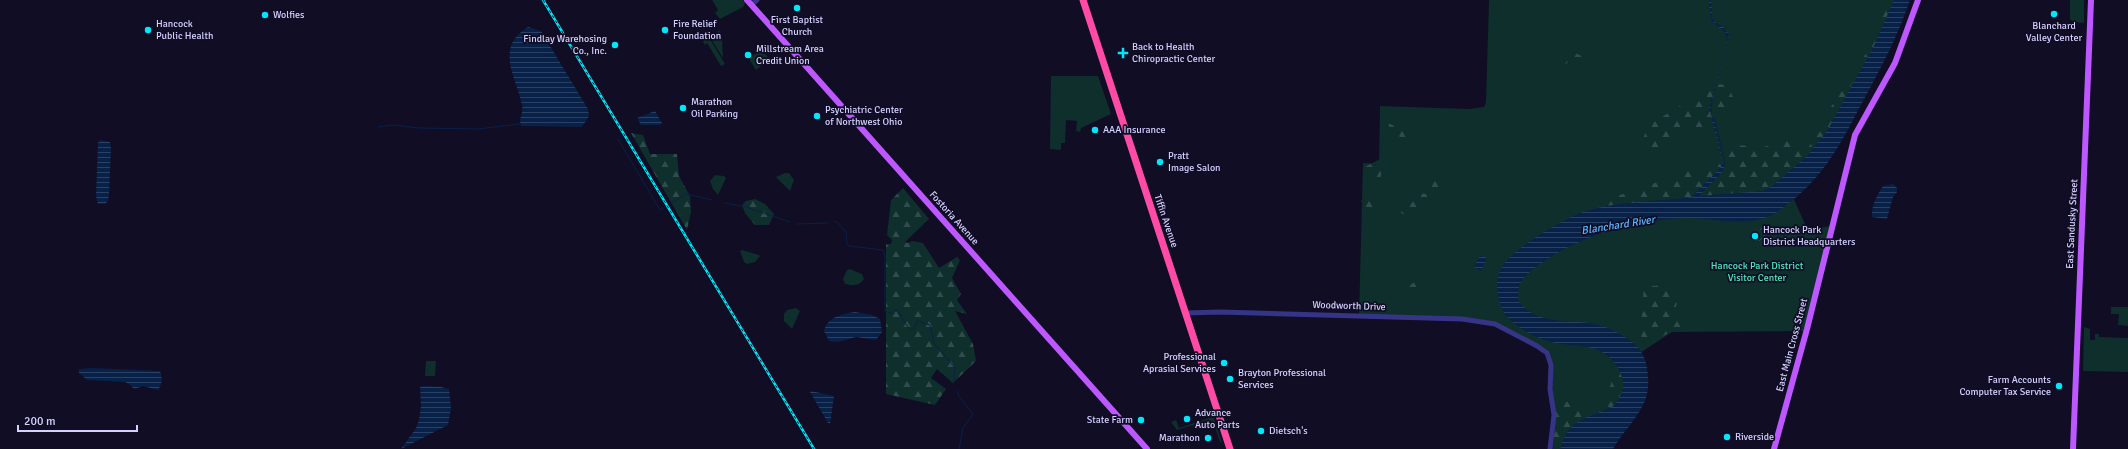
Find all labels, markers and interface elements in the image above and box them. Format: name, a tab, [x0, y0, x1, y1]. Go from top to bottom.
marker: First Baptist Church	[792, 3, 802, 13]
place label: Wolfies	[273, 9, 305, 21]
marker: Blanchard Valley Center	[2049, 9, 2059, 19]
marker: Wolfies	[260, 10, 270, 20]
place label: First Baptist Church	[771, 14, 824, 38]
place label: Hancock Public Health	[156, 18, 213, 42]
place label: Fire Relief Foundation	[673, 18, 721, 42]
place label: Blanchard Valley Center	[2026, 20, 2082, 44]
marker: Hancock Public Health	[143, 25, 153, 35]
marker: Fire Relief Foundation	[660, 25, 670, 35]
place label: Findlay Warehosing Co., Inc.	[523, 33, 607, 57]
marker: Findlay Warehosing Co., Inc.	[610, 40, 620, 50]
place label: Back to Health Chiropractic Center	[1132, 41, 1216, 65]
place label: Millstream Area Credit Union	[756, 43, 824, 67]
marker: Back to Health Chiropractic Center	[1117, 47, 1129, 59]
marker: Millstream Area Credit Union	[743, 50, 753, 60]
place label: Marathon Oil Parking	[691, 96, 738, 120]
marker: Marathon Oil Parking	[678, 103, 688, 113]
place label: Psychiatric Center of Northwest Ohio	[825, 104, 903, 128]
marker: Psychiatric Center of Northwest Ohio	[812, 111, 822, 121]
place label: AAA Insurance	[1103, 124, 1166, 136]
marker: AAA Insurance	[1090, 125, 1100, 135]
place label: Pratt Image Salon	[1168, 150, 1221, 174]
marker: Pratt Image Salon	[1155, 157, 1165, 167]
street label: East Sandusky Street	[2064, 178, 2080, 269]
street label: Fostoria Avenue	[927, 189, 981, 247]
street label: Tiffin Avenue	[1151, 193, 1181, 249]
water label: Blanchard River	[1580, 212, 1658, 237]
place label: Hancock Park District Headquarters	[1763, 224, 1856, 248]
marker: Hancock Park District Headquarters	[1750, 231, 1760, 241]
park label: Hancock Park District Visitor Center	[1711, 260, 1804, 284]
street label: East Main Cross Street	[1774, 297, 1810, 393]
street label: Woodworth Drive	[1312, 299, 1386, 313]
place label: Professional Aprasial Services	[1143, 351, 1217, 375]
marker: Professional Aprasial Services	[1219, 358, 1229, 368]
place label: Brayton Professional Services	[1238, 367, 1326, 391]
marker: Brayton Professional Services	[1225, 374, 1235, 384]
place label: Farm Accounts Computer Tax Service	[1959, 374, 2052, 398]
marker: Farm Accounts Computer Tax Service	[2054, 381, 2064, 391]
scale bar	[18, 407, 137, 433]
place label: Advance Auto Parts	[1195, 407, 1240, 431]
text: 200 m	[24, 414, 56, 429]
place label: State Farm	[1087, 414, 1133, 426]
marker: Advance Auto Parts	[1182, 414, 1192, 424]
marker: State Farm	[1136, 415, 1146, 425]
place label: Dietsch's	[1269, 425, 1308, 437]
marker: Dietsch's	[1256, 426, 1266, 436]
place label: Riverside	[1735, 431, 1774, 443]
place label: Marathon	[1159, 432, 1200, 444]
marker: Riverside	[1722, 432, 1732, 442]
marker: Marathon	[1203, 433, 1213, 443]

